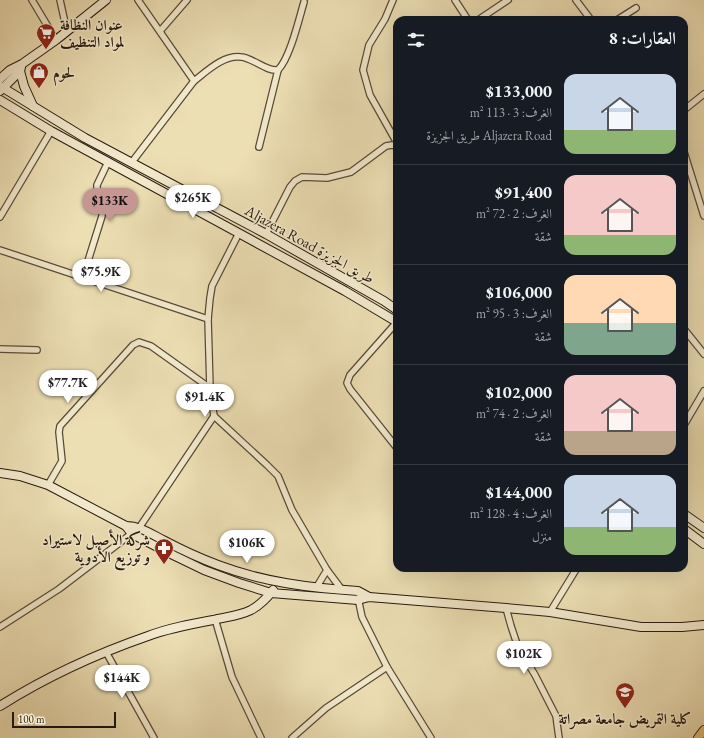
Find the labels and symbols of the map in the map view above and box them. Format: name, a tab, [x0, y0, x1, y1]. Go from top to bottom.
place label: عنوان النظافة لمواد التنظيف	[60, 15, 124, 51]
supermarket icon: عنوان النظافة لمواد التنظيف	[35, 22, 57, 50]
shop icon: لحوم	[28, 61, 50, 89]
place label: لحوم	[53, 63, 75, 86]
pin: $265K	[165, 185, 221, 219]
pin: $133K	[82, 188, 138, 222]
street label: Aljazera Road طريق الجزيزة	[241, 200, 378, 288]
pin: $75.9K	[68, 259, 134, 293]
pin: $77.7K	[35, 370, 101, 404]
pin: $91.4K	[172, 384, 238, 418]
place label: شركة الأصيل لاستيراد و توزيع الأدوية	[42, 529, 150, 571]
pin: $106K	[219, 530, 275, 564]
pharmacy icon: شركة الأصيل لاستيراد و توزيع الأدوية	[153, 537, 175, 565]
pin: $102K	[496, 641, 552, 675]
pin: $144K	[94, 665, 150, 699]
school or university icon: كلية التمريض جامعة مصراتة	[614, 681, 636, 709]
place label: كلية التمريض جامعة مصراتة	[558, 709, 692, 730]
scale bar	[12, 710, 116, 729]

